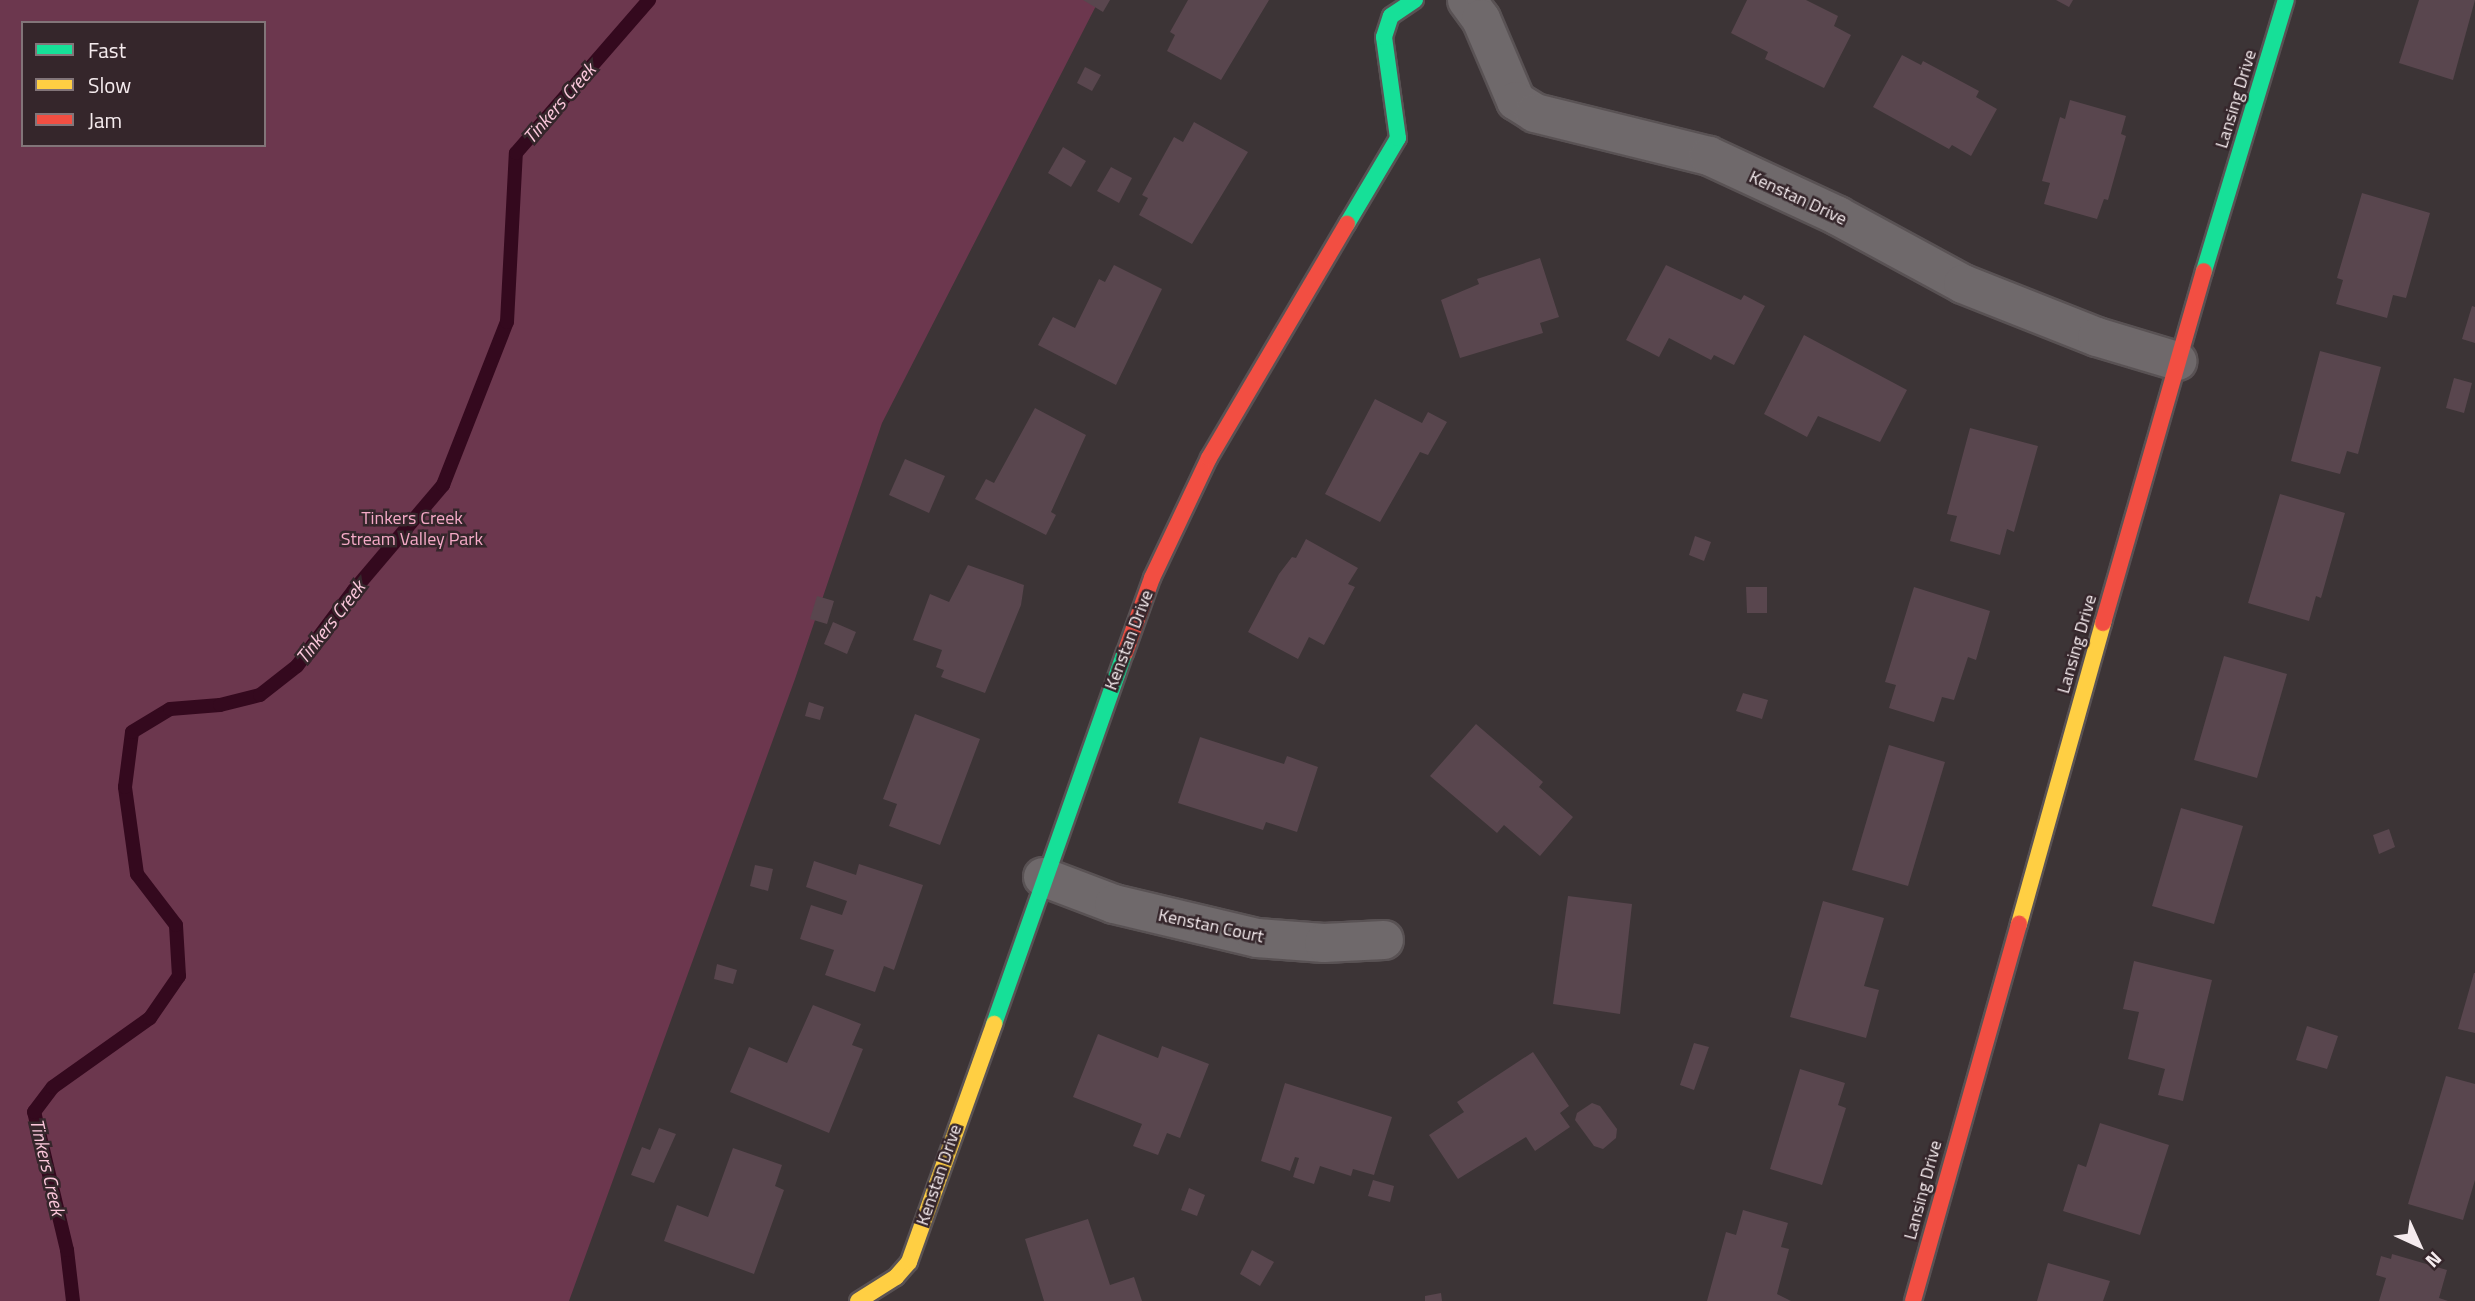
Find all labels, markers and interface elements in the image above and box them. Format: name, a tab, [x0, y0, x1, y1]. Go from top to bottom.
legend	[21, 21, 266, 147]
text: Fast	[88, 34, 126, 66]
street label: Lansing Drive	[2211, 47, 2261, 151]
water label: Tinkers Creek	[518, 58, 600, 148]
text: Slow	[88, 69, 131, 101]
text: Jam	[88, 104, 122, 136]
street label: Kenstan Drive	[1746, 166, 1850, 230]
park label: Tinkers Creek Stream Valley Park	[341, 508, 483, 550]
water label: Tinkers Creek	[291, 576, 369, 668]
street label: Kenstan Drive	[1100, 587, 1158, 693]
street label: Lansing Drive	[2053, 592, 2101, 696]
street label: Kenstan Court	[1156, 904, 1266, 948]
water label: Tinkers Creek	[26, 1116, 70, 1218]
street label: Kenstan Drive	[912, 1122, 966, 1228]
street label: Lansing Drive	[1899, 1138, 1947, 1242]
north arrow	[2384, 1210, 2454, 1280]
text: N	[2419, 1245, 2449, 1275]

